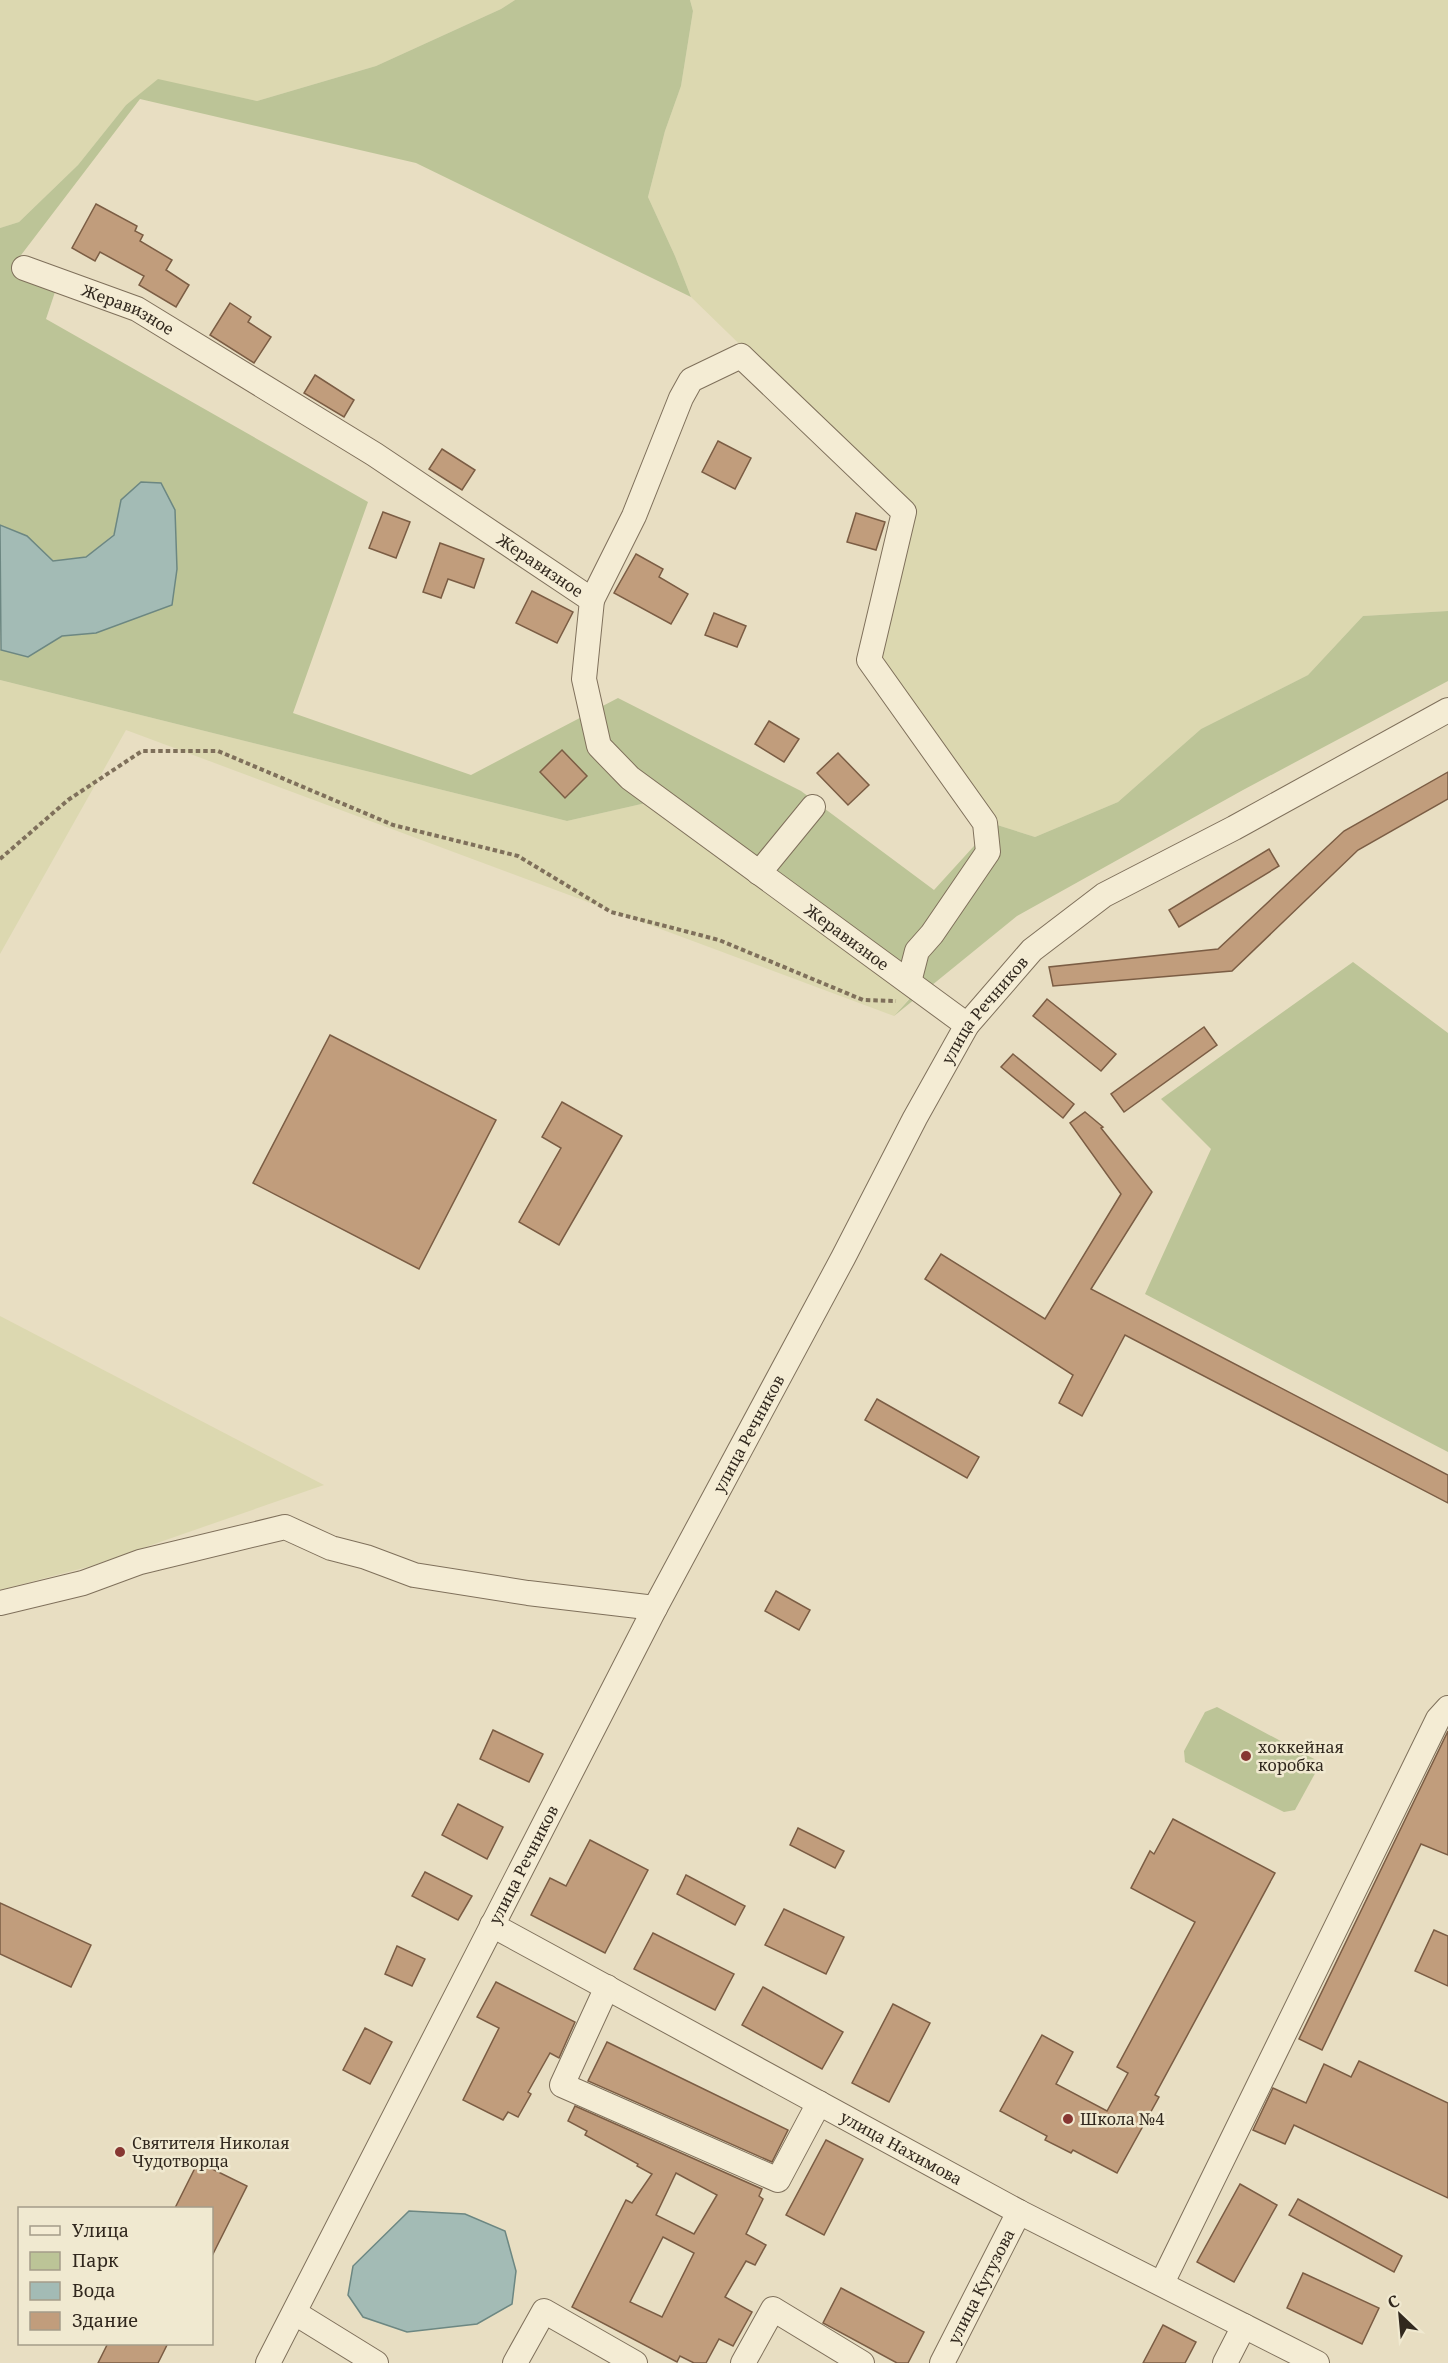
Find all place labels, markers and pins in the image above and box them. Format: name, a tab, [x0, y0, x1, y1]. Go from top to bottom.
place label: хоккейная коробка	[1258, 1736, 1344, 1776]
marker: хоккейная коробка	[1239, 1749, 1253, 1763]
place label: Школа №4	[1080, 2108, 1164, 2130]
marker: Школа №4	[1061, 2112, 1075, 2126]
place label: Святителя Николая Чудотворца	[132, 2132, 290, 2172]
marker: Святителя Николая Чудотворца	[113, 2145, 127, 2159]

